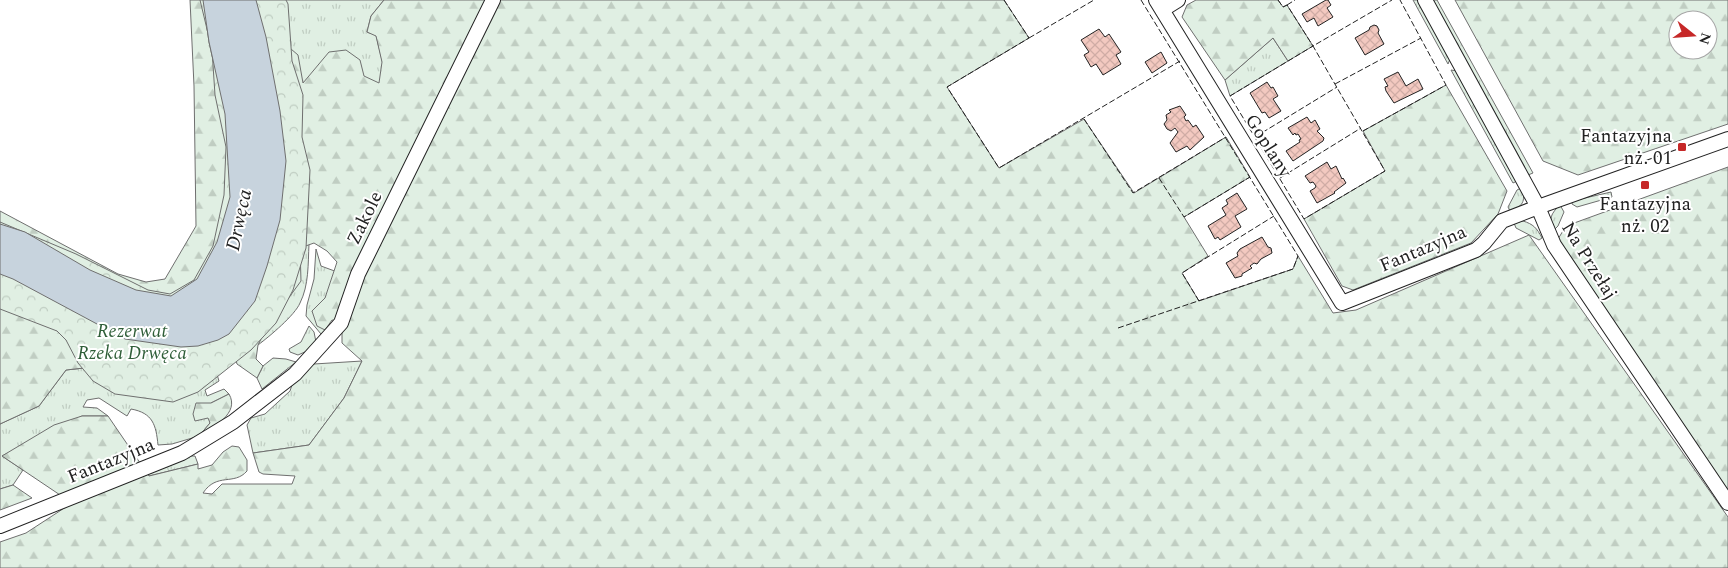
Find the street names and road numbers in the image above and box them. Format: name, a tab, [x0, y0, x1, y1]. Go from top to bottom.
street label: Goplany	[1237, 108, 1299, 184]
street label: Zakole	[340, 186, 390, 250]
street label: Na Przełaj	[1554, 216, 1624, 306]
street label: Fantazyjna	[1375, 217, 1472, 280]
street label: Fantazyjna	[63, 430, 160, 492]

